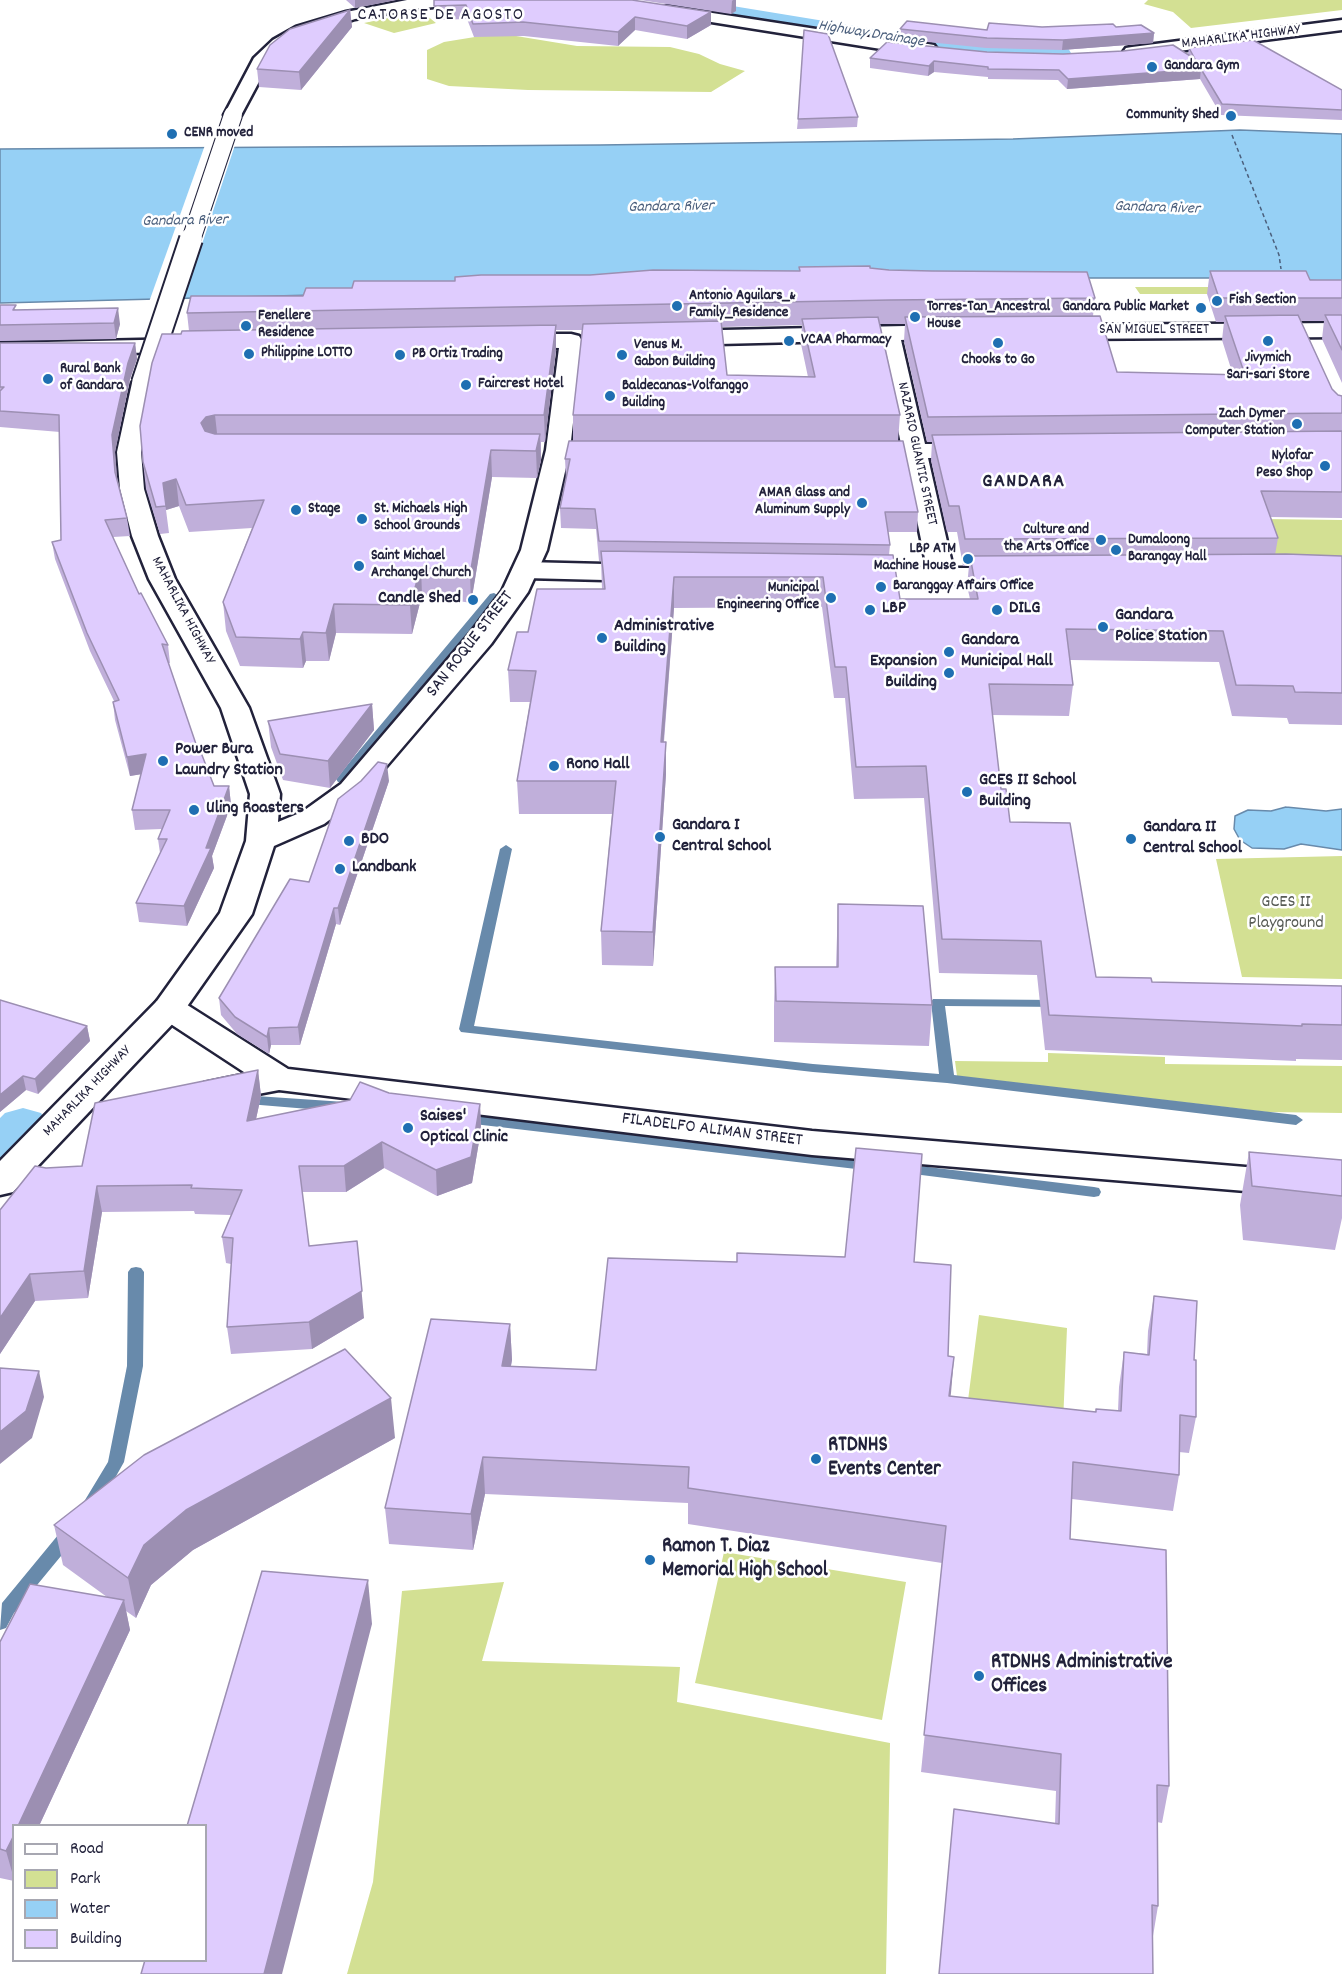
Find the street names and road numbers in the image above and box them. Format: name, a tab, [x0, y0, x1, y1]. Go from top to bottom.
street label: MAHARLIKA HIGHWAY	[1181, 22, 1301, 54]
street label: SAN MIGUEL STREET	[1099, 322, 1209, 340]
street label: NAZARIO GUANTIC STREET	[892, 381, 940, 527]
street label: MAHARLIKA HIGHWAY	[146, 554, 218, 668]
street label: SAN ROQUE STREET	[423, 588, 519, 702]
street label: MAHARLIKA HIGHWAY	[40, 1043, 136, 1141]
street label: FILADELFO ALIMAN STREET	[621, 1109, 803, 1153]

